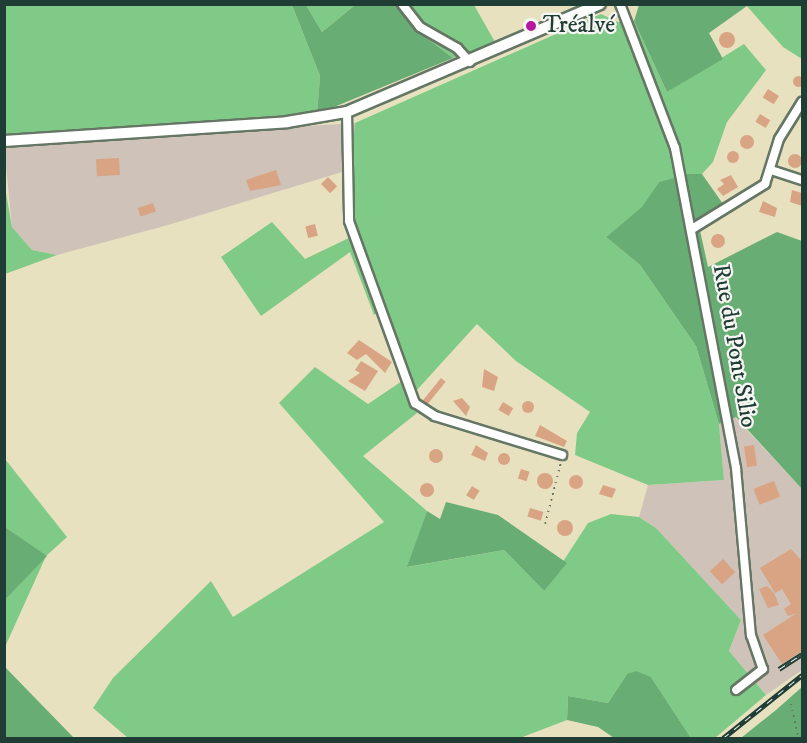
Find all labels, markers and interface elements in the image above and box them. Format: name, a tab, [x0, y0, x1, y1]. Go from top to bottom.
place label: Tréalvé	[543, 12, 615, 40]
marker: Tréalvé	[524, 19, 538, 33]
street label: Rue du Pont Silio	[705, 262, 763, 430]

